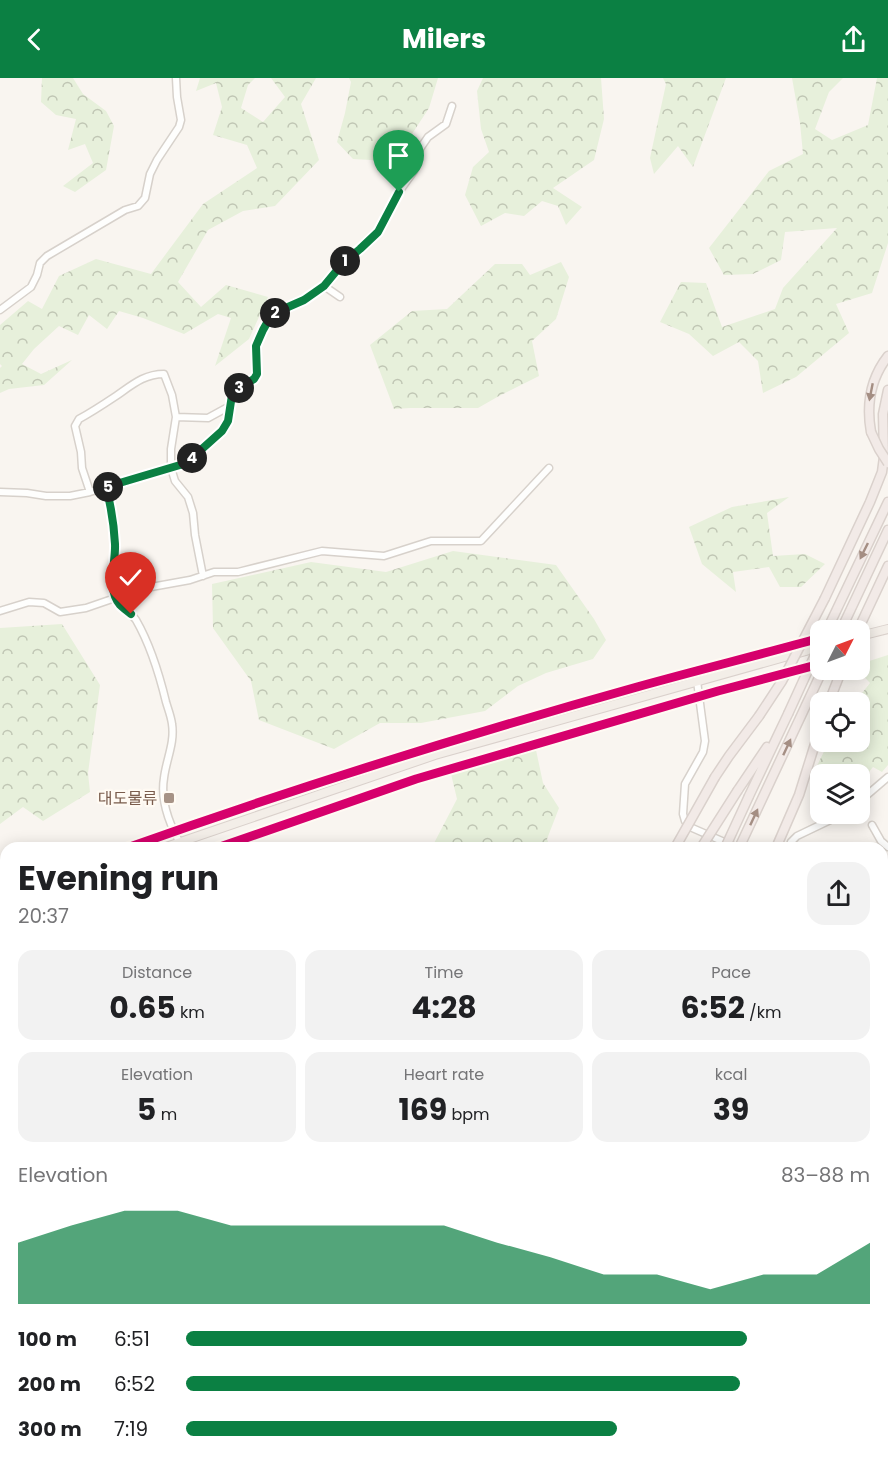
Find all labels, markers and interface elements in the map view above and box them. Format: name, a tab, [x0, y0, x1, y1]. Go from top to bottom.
text: Milers	[402, 20, 486, 57]
icon: back	[18, 23, 51, 56]
icon: share	[837, 23, 870, 56]
pin	[373, 130, 424, 192]
icon: arrive	[382, 139, 415, 172]
pin: 1	[330, 246, 360, 276]
text: 1	[342, 249, 348, 272]
pin: 2	[260, 298, 290, 328]
text: 2	[270, 301, 280, 324]
pin: 3	[224, 373, 254, 403]
text: 3	[234, 376, 244, 399]
one-way arrow	[866, 383, 875, 402]
pin: 4	[177, 443, 207, 473]
text: 4	[187, 446, 197, 469]
pin: 5	[93, 472, 123, 502]
text: 5	[103, 475, 113, 498]
one-way arrow	[860, 542, 869, 559]
pin	[105, 552, 156, 614]
icon: check	[114, 561, 147, 594]
north arrow	[810, 620, 870, 680]
map controls	[810, 620, 870, 824]
button: locate	[810, 692, 870, 752]
one-way arrow	[782, 738, 791, 755]
button: layers	[810, 764, 870, 824]
place label: 대도물류	[98, 787, 157, 810]
marker: 대도물류	[162, 791, 176, 805]
one-way arrow	[749, 809, 758, 826]
text: Evening run	[18, 855, 219, 902]
button: share	[807, 862, 870, 925]
text: 20:37	[18, 902, 69, 930]
text: Distance	[122, 961, 192, 984]
text: Time	[425, 961, 464, 984]
text: Pace	[711, 961, 751, 984]
text: 0.65	[109, 986, 176, 1029]
text: 4:28	[411, 986, 477, 1029]
text: 6:52	[681, 986, 745, 1029]
text: km	[176, 1001, 205, 1024]
text: /km	[745, 1001, 781, 1024]
text: Elevation	[121, 1063, 193, 1086]
text: Heart rate	[404, 1063, 484, 1086]
text: kcal	[715, 1063, 747, 1086]
text: 5	[137, 1088, 156, 1131]
text: 169	[398, 1088, 447, 1131]
text: 39	[713, 1088, 749, 1131]
text: m	[156, 1103, 177, 1126]
text: bpm	[447, 1103, 490, 1126]
text: Elevation	[18, 1161, 108, 1189]
text: 83–88 m	[781, 1161, 870, 1189]
text: 100 m	[18, 1325, 77, 1353]
text: 6:51	[114, 1325, 150, 1353]
text: 200 m	[18, 1370, 81, 1398]
text: 6:52	[114, 1370, 155, 1398]
text: 300 m	[18, 1415, 82, 1443]
text: 7:19	[114, 1415, 148, 1443]

